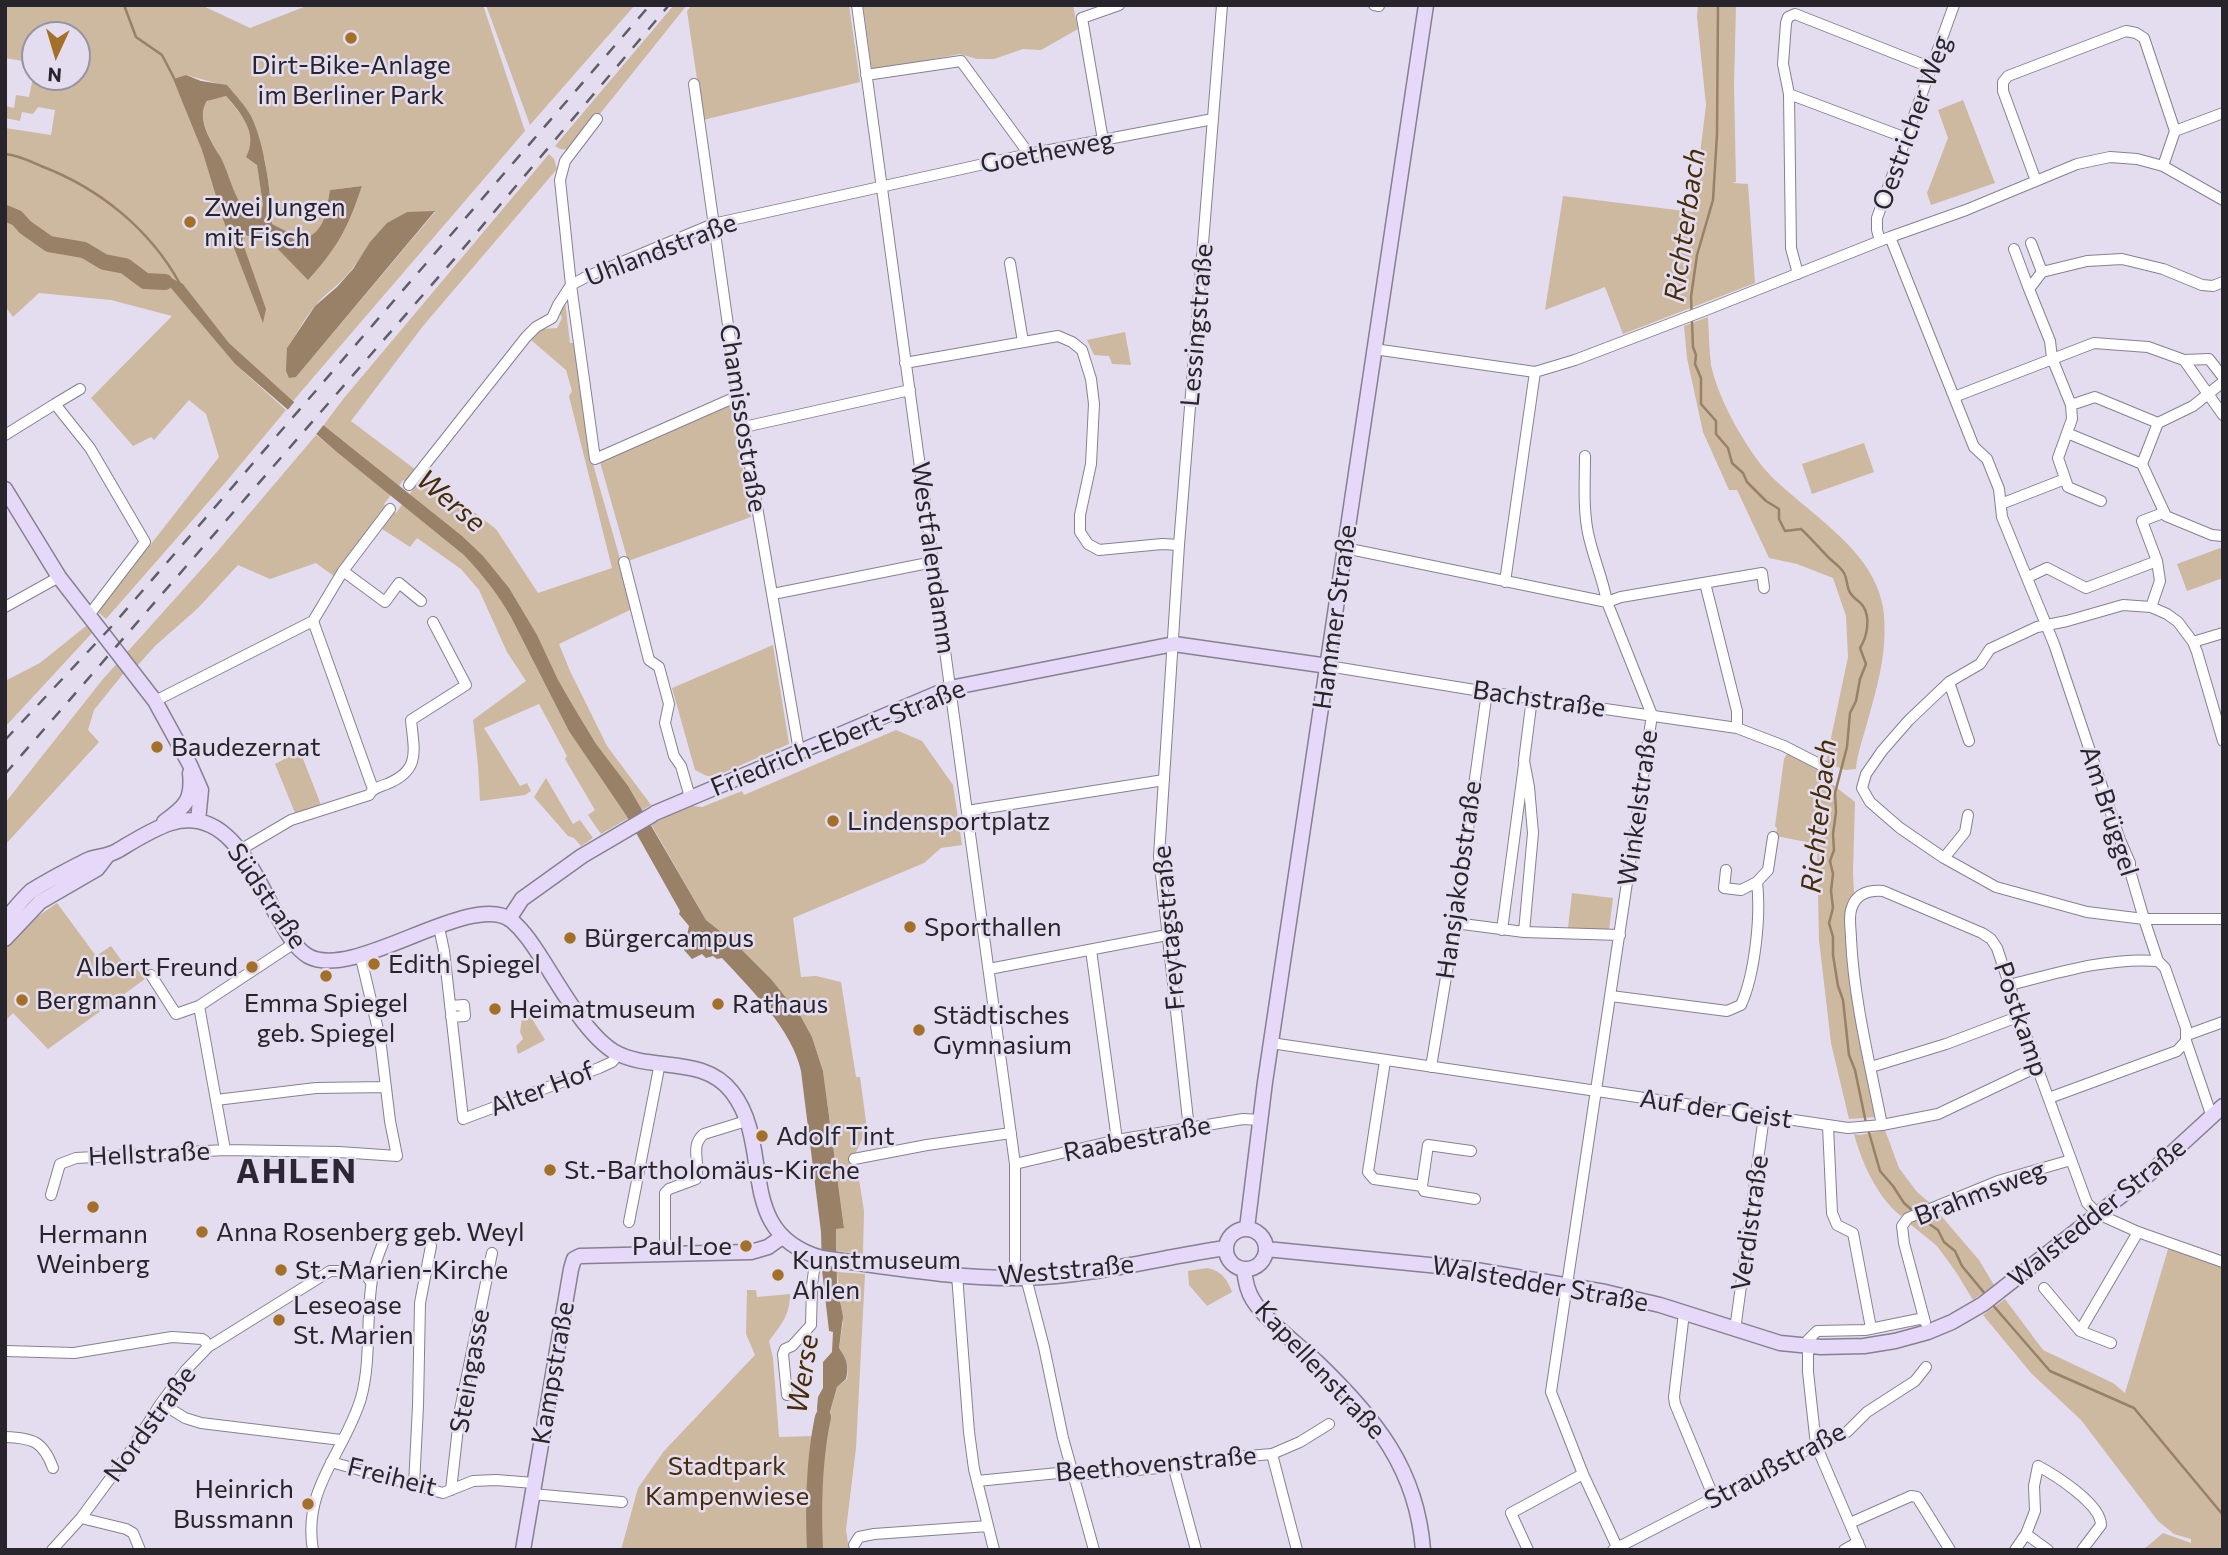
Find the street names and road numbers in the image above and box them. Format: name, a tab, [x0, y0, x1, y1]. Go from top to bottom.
street label: Oestricher Weg	[1866, 31, 1958, 215]
street label: Goetheweg	[978, 124, 1116, 180]
street label: Uhlandstraße	[581, 207, 741, 293]
street label: Lessingstraße	[1174, 242, 1220, 408]
street label: Chamissostraße	[713, 322, 773, 514]
street label: Westfalendamm	[904, 460, 962, 656]
street label: Hammer Straße	[1307, 523, 1363, 711]
street label: Friedrich-Ebert-Straße	[706, 673, 970, 803]
street label: Bachstraße	[1471, 674, 1607, 724]
street label: Winkelstraße	[1612, 728, 1664, 888]
street label: Am Brüggel	[2073, 742, 2145, 880]
street label: Hansjakobstraße	[1430, 779, 1488, 981]
street label: Südstraße	[220, 837, 314, 955]
street label: Freytagstraße	[1146, 844, 1192, 1012]
street label: Postkamp	[1987, 958, 2055, 1080]
street label: Alter Hof	[485, 1055, 599, 1123]
street label: Auf der Geist	[1638, 1083, 1794, 1135]
street label: Raabestraße	[1061, 1109, 1213, 1169]
street label: Walstedder Straße	[2002, 1132, 2192, 1294]
street label: Hellstraße	[87, 1135, 211, 1173]
street label: Verdistraße	[1725, 1153, 1775, 1293]
street label: Brahmsweg	[1910, 1154, 2050, 1232]
street label: Weststraße	[997, 1249, 1135, 1291]
street label: Walstedder Straße	[1429, 1250, 1651, 1318]
street label: Kapellenstraße	[1248, 1294, 1392, 1446]
street label: Kampstraße	[525, 1299, 581, 1447]
street label: Steingasse	[444, 1306, 496, 1436]
street label: Nordstraße	[97, 1360, 203, 1488]
street label: Straußstraße	[1699, 1416, 1851, 1516]
street label: Beethovenstraße	[1054, 1440, 1258, 1488]
street label: Freiheit	[344, 1451, 440, 1503]

